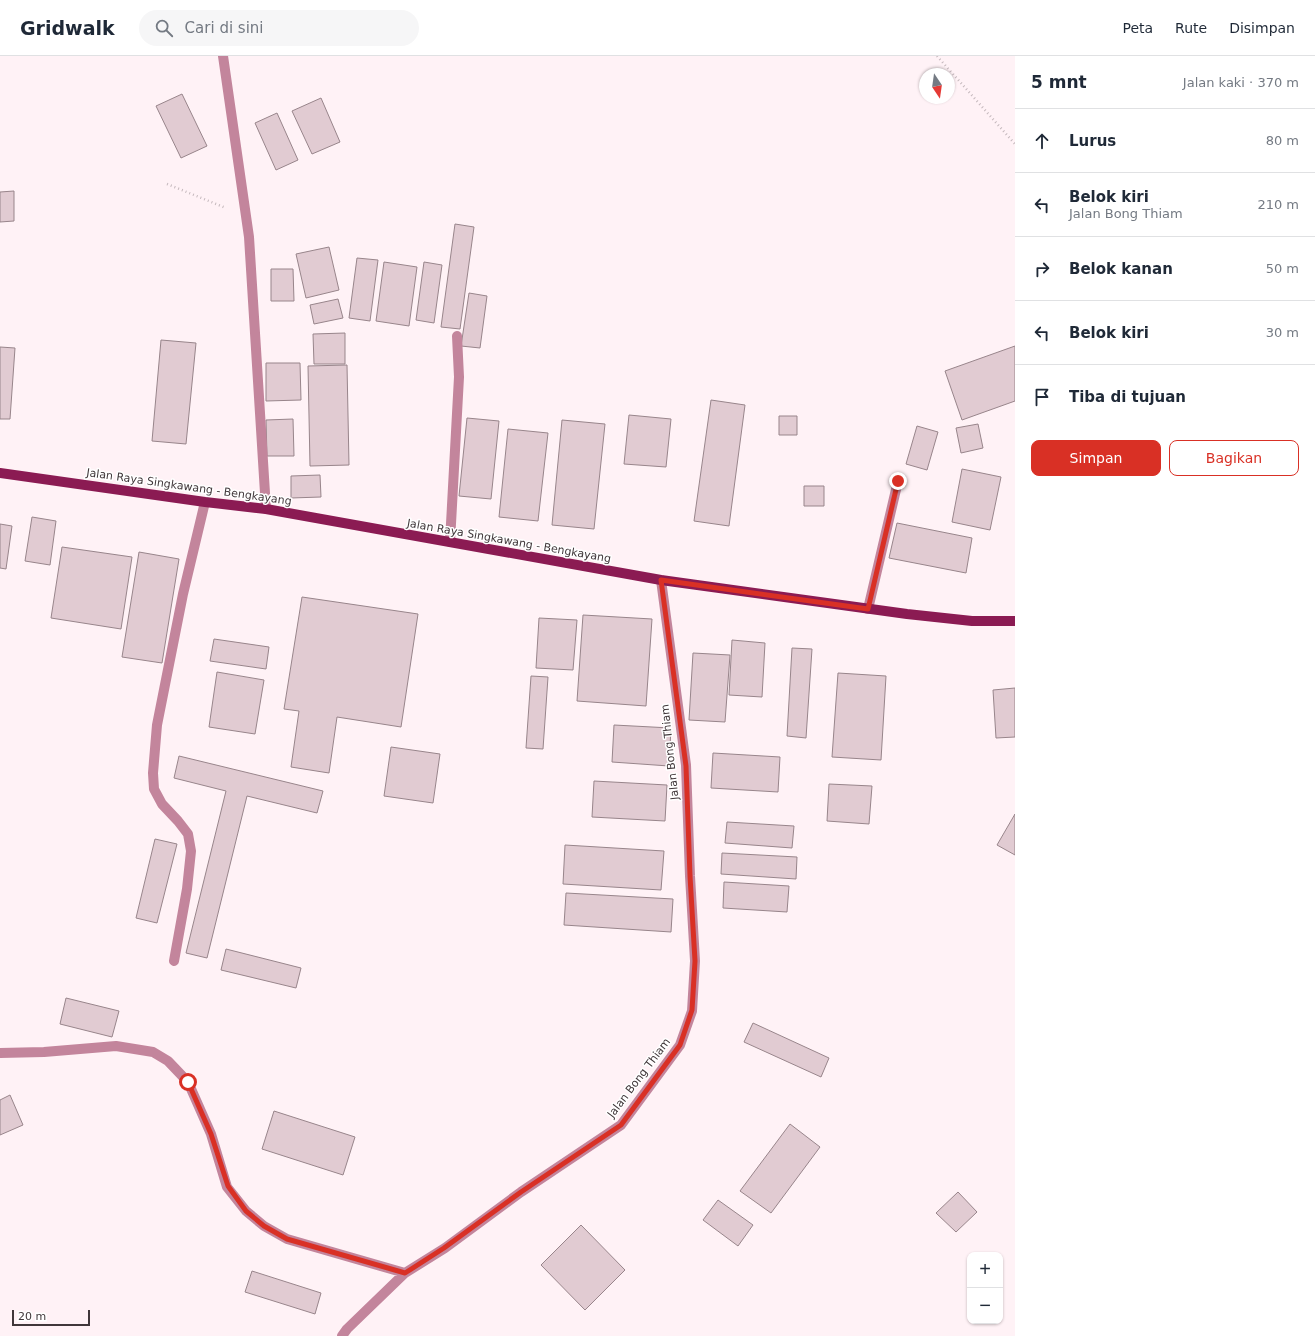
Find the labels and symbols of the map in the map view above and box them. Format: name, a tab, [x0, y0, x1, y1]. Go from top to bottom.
north arrow	[919, 68, 955, 104]
street label: Jalan Raya Singkawang - Bengkayang	[85, 466, 292, 508]
route end	[889, 472, 907, 490]
street label: Jalan Raya Singkawang - Bengkayang	[405, 516, 612, 565]
street label: Jalan Bong Thiam	[659, 703, 682, 802]
street label: Jalan Bong Thiam	[604, 1036, 673, 1121]
route start	[179, 1073, 197, 1091]
scale bar	[12, 1308, 90, 1327]

